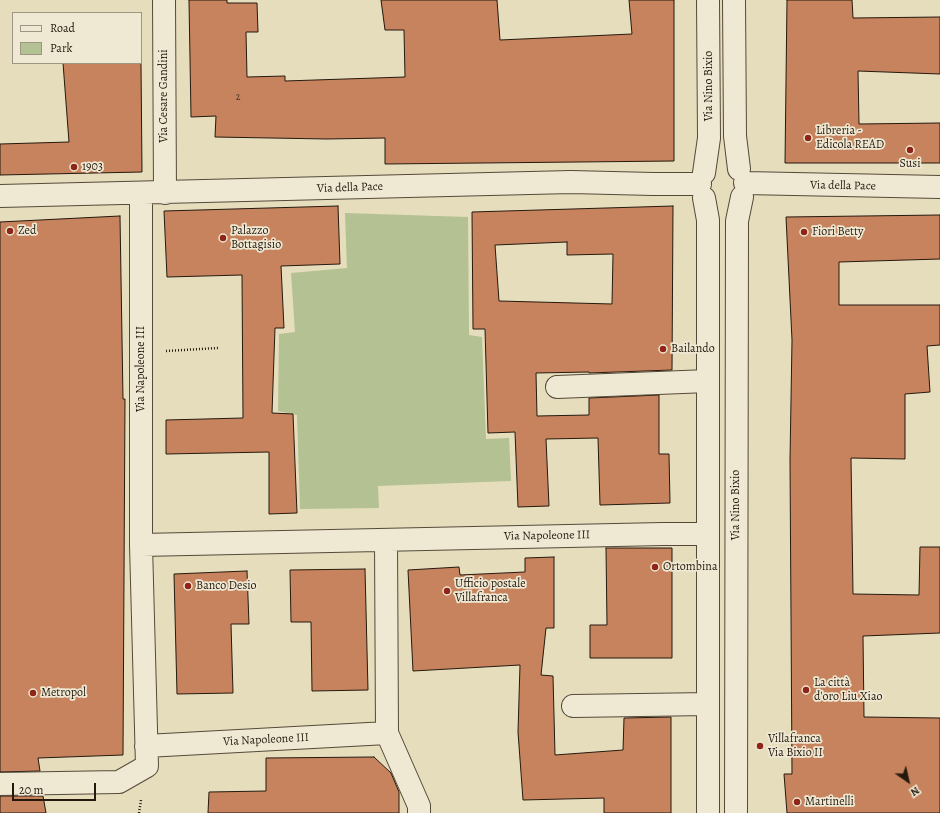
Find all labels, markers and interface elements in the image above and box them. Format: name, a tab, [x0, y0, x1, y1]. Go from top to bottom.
legend	[12, 12, 142, 64]
text: Road	[50, 20, 75, 36]
text: Park	[50, 40, 73, 56]
street label: Via Cesare Gandini	[157, 49, 171, 143]
street label: Via Nino Bixio	[702, 51, 716, 121]
house number: 2	[236, 92, 240, 104]
place label: Libreria - Edicola READ	[816, 124, 884, 152]
marker: Libreria - Edicola READ	[803, 133, 813, 143]
marker: Susi	[905, 145, 915, 155]
place label: Susi	[899, 157, 921, 171]
place label: 1903	[82, 160, 103, 174]
marker: 1903	[69, 162, 79, 172]
street label: Via della Pace	[810, 178, 876, 194]
street label: Via della Pace	[317, 180, 383, 196]
place label: Zed	[18, 224, 36, 238]
place label: Palazzo Bottagisio	[231, 224, 281, 252]
place label: Fiori Betty	[812, 225, 863, 239]
marker: Zed	[5, 226, 15, 236]
marker: Fiori Betty	[799, 227, 809, 237]
marker: Palazzo Bottagisio	[218, 233, 228, 243]
street label: Via Napoleone III	[134, 326, 148, 412]
place label: Bailando	[671, 342, 715, 356]
marker: Bailando	[658, 344, 668, 354]
street label: Via Nino Bixio	[729, 470, 743, 540]
street label: Via Napoleone III	[504, 528, 590, 544]
place label: Ortombina	[663, 560, 717, 574]
marker: Ortombina	[650, 562, 660, 572]
place label: Ufficio postale Villafranca	[455, 577, 526, 605]
place label: Banco Desio	[196, 579, 257, 593]
marker: Banco Desio	[183, 581, 193, 591]
marker: Ufficio postale Villafranca	[442, 586, 452, 596]
place label: La città d'oro Liu Xiao	[814, 676, 883, 704]
marker: La città d'oro Liu Xiao	[801, 685, 811, 695]
place label: Metropol	[41, 686, 86, 700]
marker: Metropol	[28, 688, 38, 698]
street label: Via Napoleone III	[223, 731, 309, 749]
place label: Villafranca Via Bixio II	[768, 732, 823, 760]
marker: Villafranca Via Bixio II	[755, 741, 765, 751]
north arrow	[888, 761, 928, 801]
scale bar	[14, 775, 98, 801]
text: 20 m	[19, 782, 43, 798]
text: N	[907, 783, 923, 800]
place label: Martinelli	[805, 795, 854, 809]
marker: Martinelli	[792, 797, 802, 807]

